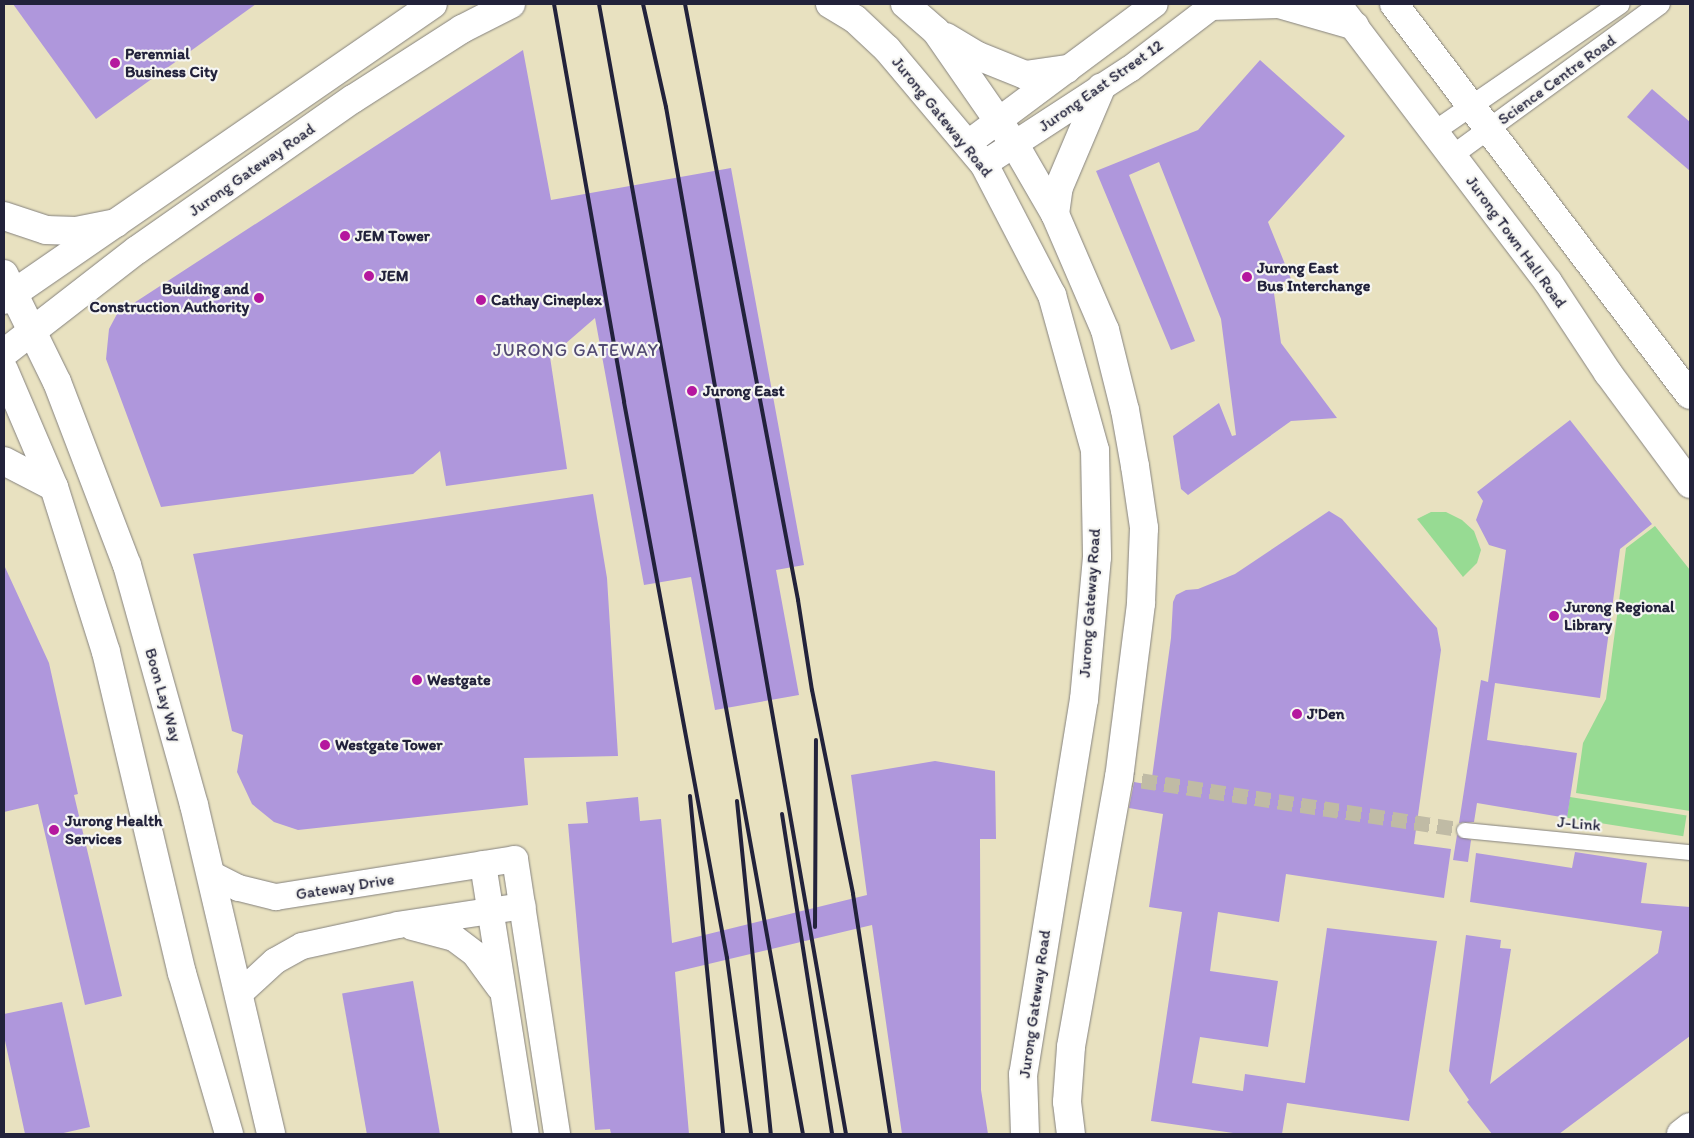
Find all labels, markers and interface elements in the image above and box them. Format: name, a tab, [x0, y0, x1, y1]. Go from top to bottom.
street label: Science Centre Road	[1495, 31, 1619, 129]
street label: Jurong East Street 12	[1035, 36, 1167, 136]
place label: Perennial Business City	[125, 44, 217, 82]
street label: Jurong Gateway Road	[888, 53, 996, 181]
marker: Perennial Business City	[109, 57, 121, 69]
street label: Jurong Gateway Road	[185, 119, 319, 221]
street label: Jurong Town Hall Road	[1462, 173, 1570, 311]
place label: JEM Tower	[355, 226, 428, 246]
marker: JEM Tower	[339, 230, 351, 242]
place label: Jurong East Bus Interchange	[1257, 258, 1370, 296]
place label: JEM	[379, 266, 409, 286]
marker: JEM	[363, 270, 375, 282]
marker: Jurong East Bus Interchange	[1241, 271, 1253, 283]
place label: Building and Construction Authority	[90, 279, 249, 317]
place label: Cathay Cineplex	[491, 290, 602, 310]
marker: Building and Construction Authority	[253, 292, 265, 304]
marker: Cathay Cineplex	[475, 294, 487, 306]
district label: JURONG GATEWAY	[490, 339, 662, 361]
place label: Jurong East	[703, 381, 785, 401]
marker: Jurong East	[685, 384, 699, 398]
street label: Jurong Gateway Road	[1075, 528, 1105, 678]
place label: Jurong Regional Library	[1564, 597, 1674, 635]
marker: Jurong Regional Library	[1548, 610, 1560, 622]
street label: Boon Lay Way	[141, 646, 185, 744]
place label: Westgate	[427, 670, 491, 690]
marker: Westgate	[411, 674, 423, 686]
place label: J'Den	[1307, 704, 1345, 724]
marker: J'Den	[1291, 708, 1303, 720]
place label: Westgate Tower	[335, 735, 442, 755]
marker: Westgate Tower	[319, 739, 331, 751]
place label: Jurong Health Services	[65, 811, 162, 849]
street label: J-Link	[1556, 813, 1602, 835]
marker: Jurong Health Services	[47, 823, 61, 837]
street label: Gateway Drive	[294, 870, 396, 904]
street label: Jurong Gateway Road	[1015, 929, 1055, 1079]

